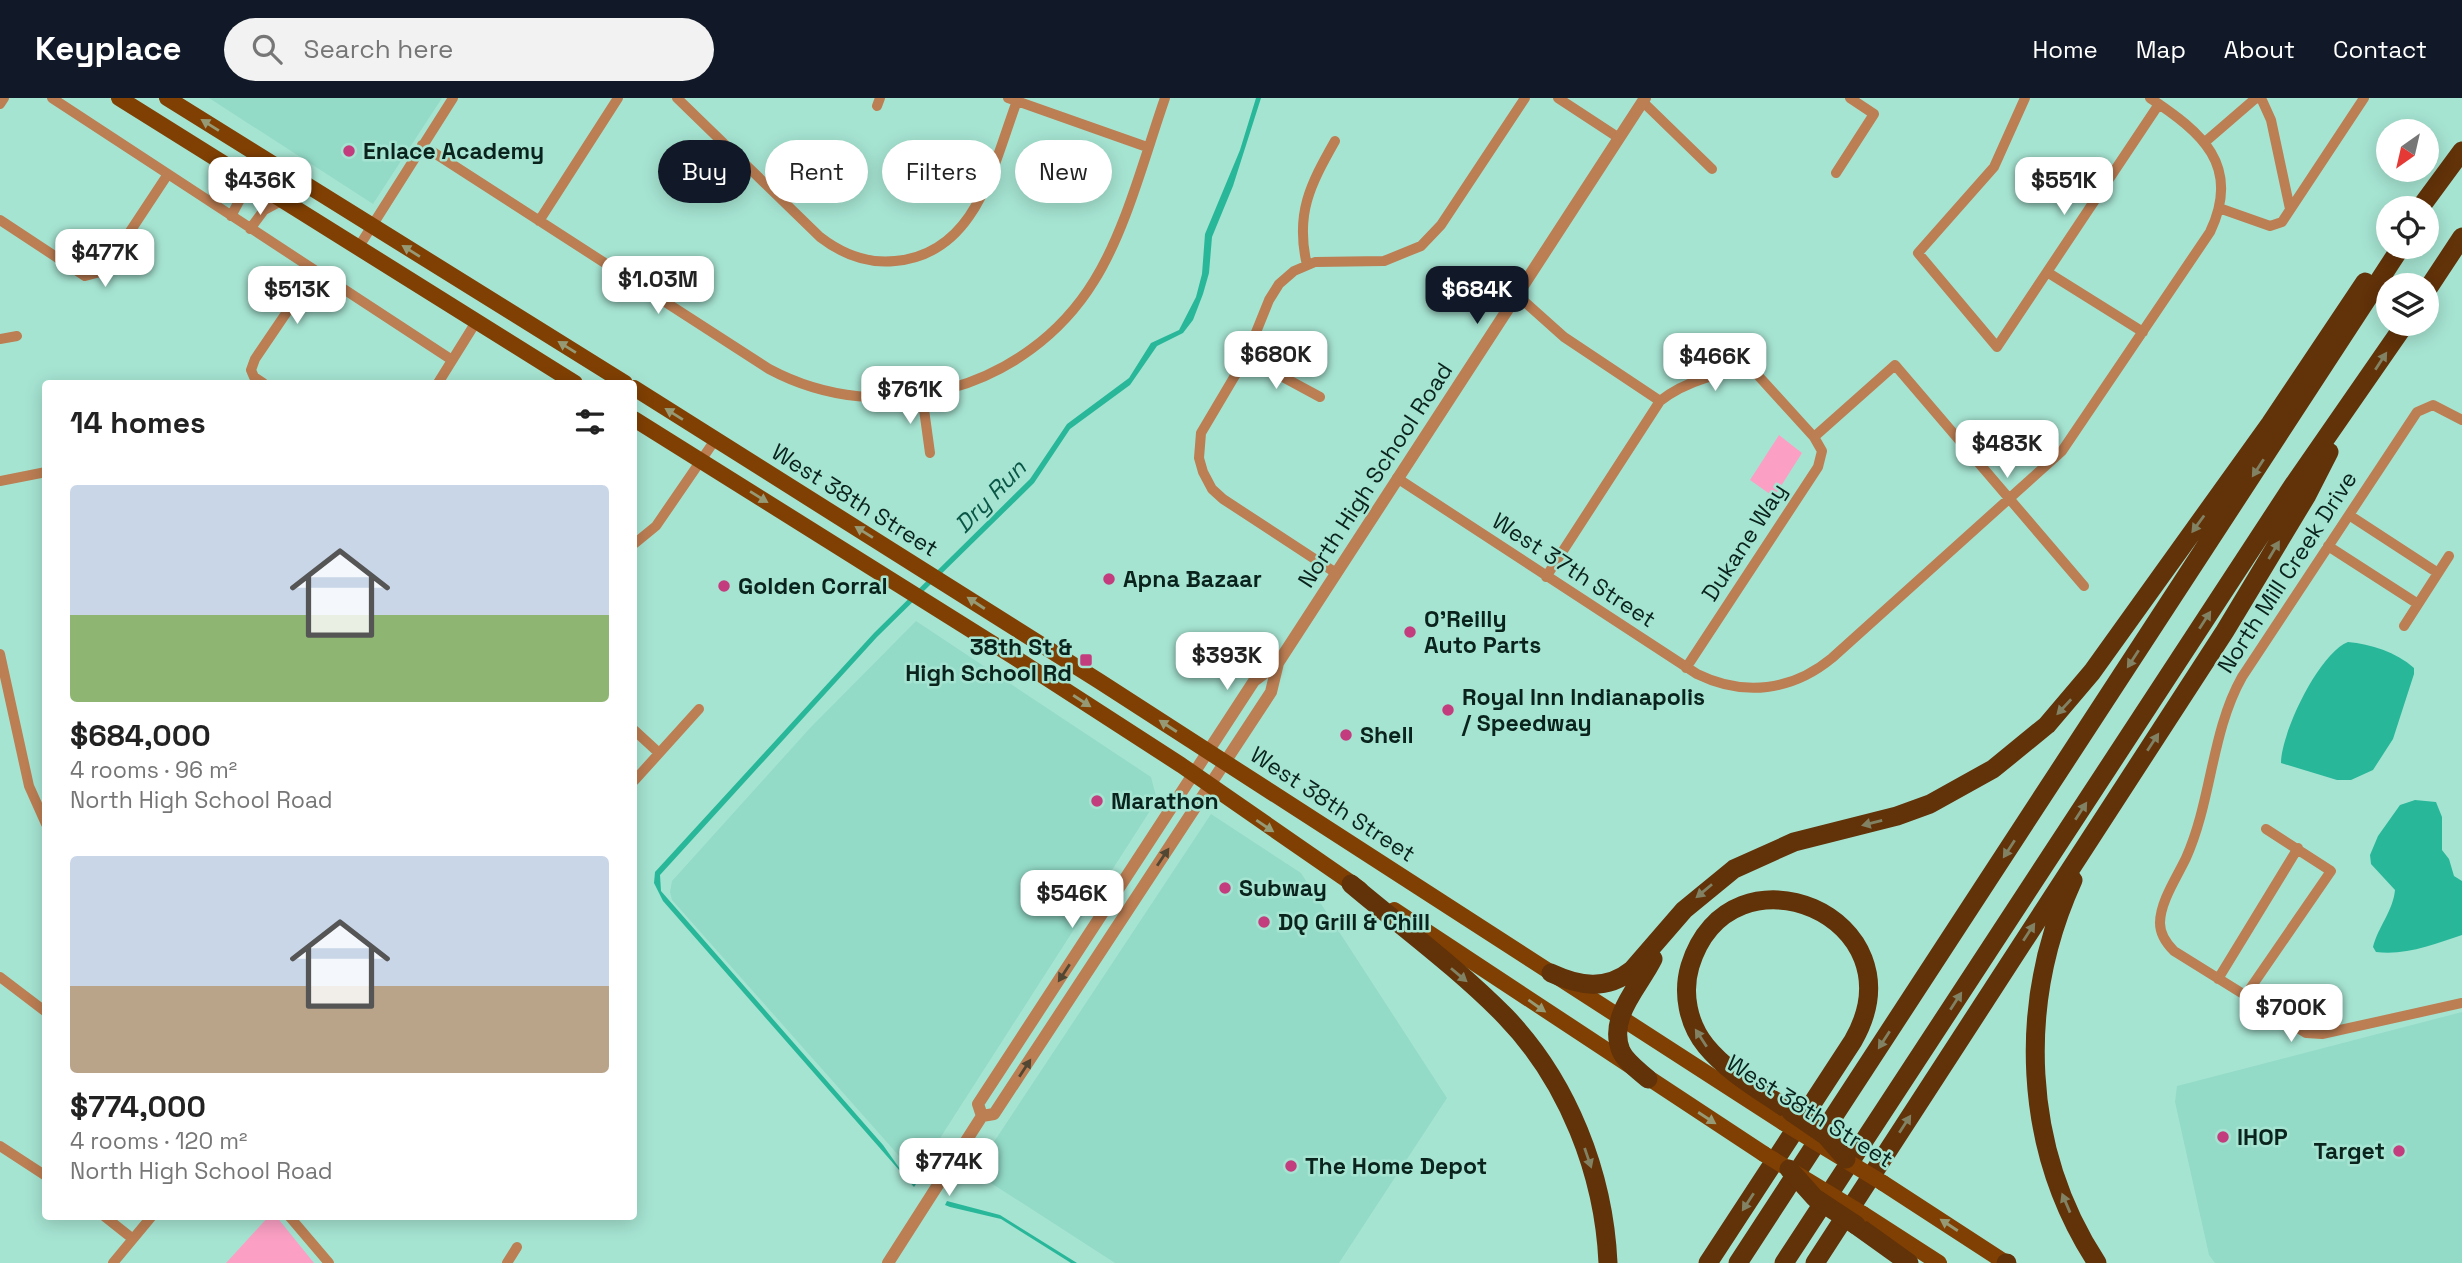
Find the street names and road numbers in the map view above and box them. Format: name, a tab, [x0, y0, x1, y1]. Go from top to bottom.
street label: North High School Road	[1291, 357, 1459, 593]
street label: West 38th Street	[766, 437, 944, 563]
street label: North Mill Creek Drive	[2210, 465, 2364, 679]
street label: Dukane Way	[1695, 477, 1793, 607]
street label: West 37th Street	[1486, 506, 1662, 634]
street label: West 38th Street	[1245, 739, 1421, 869]
street label: West 38th Street	[1721, 1048, 1899, 1174]

